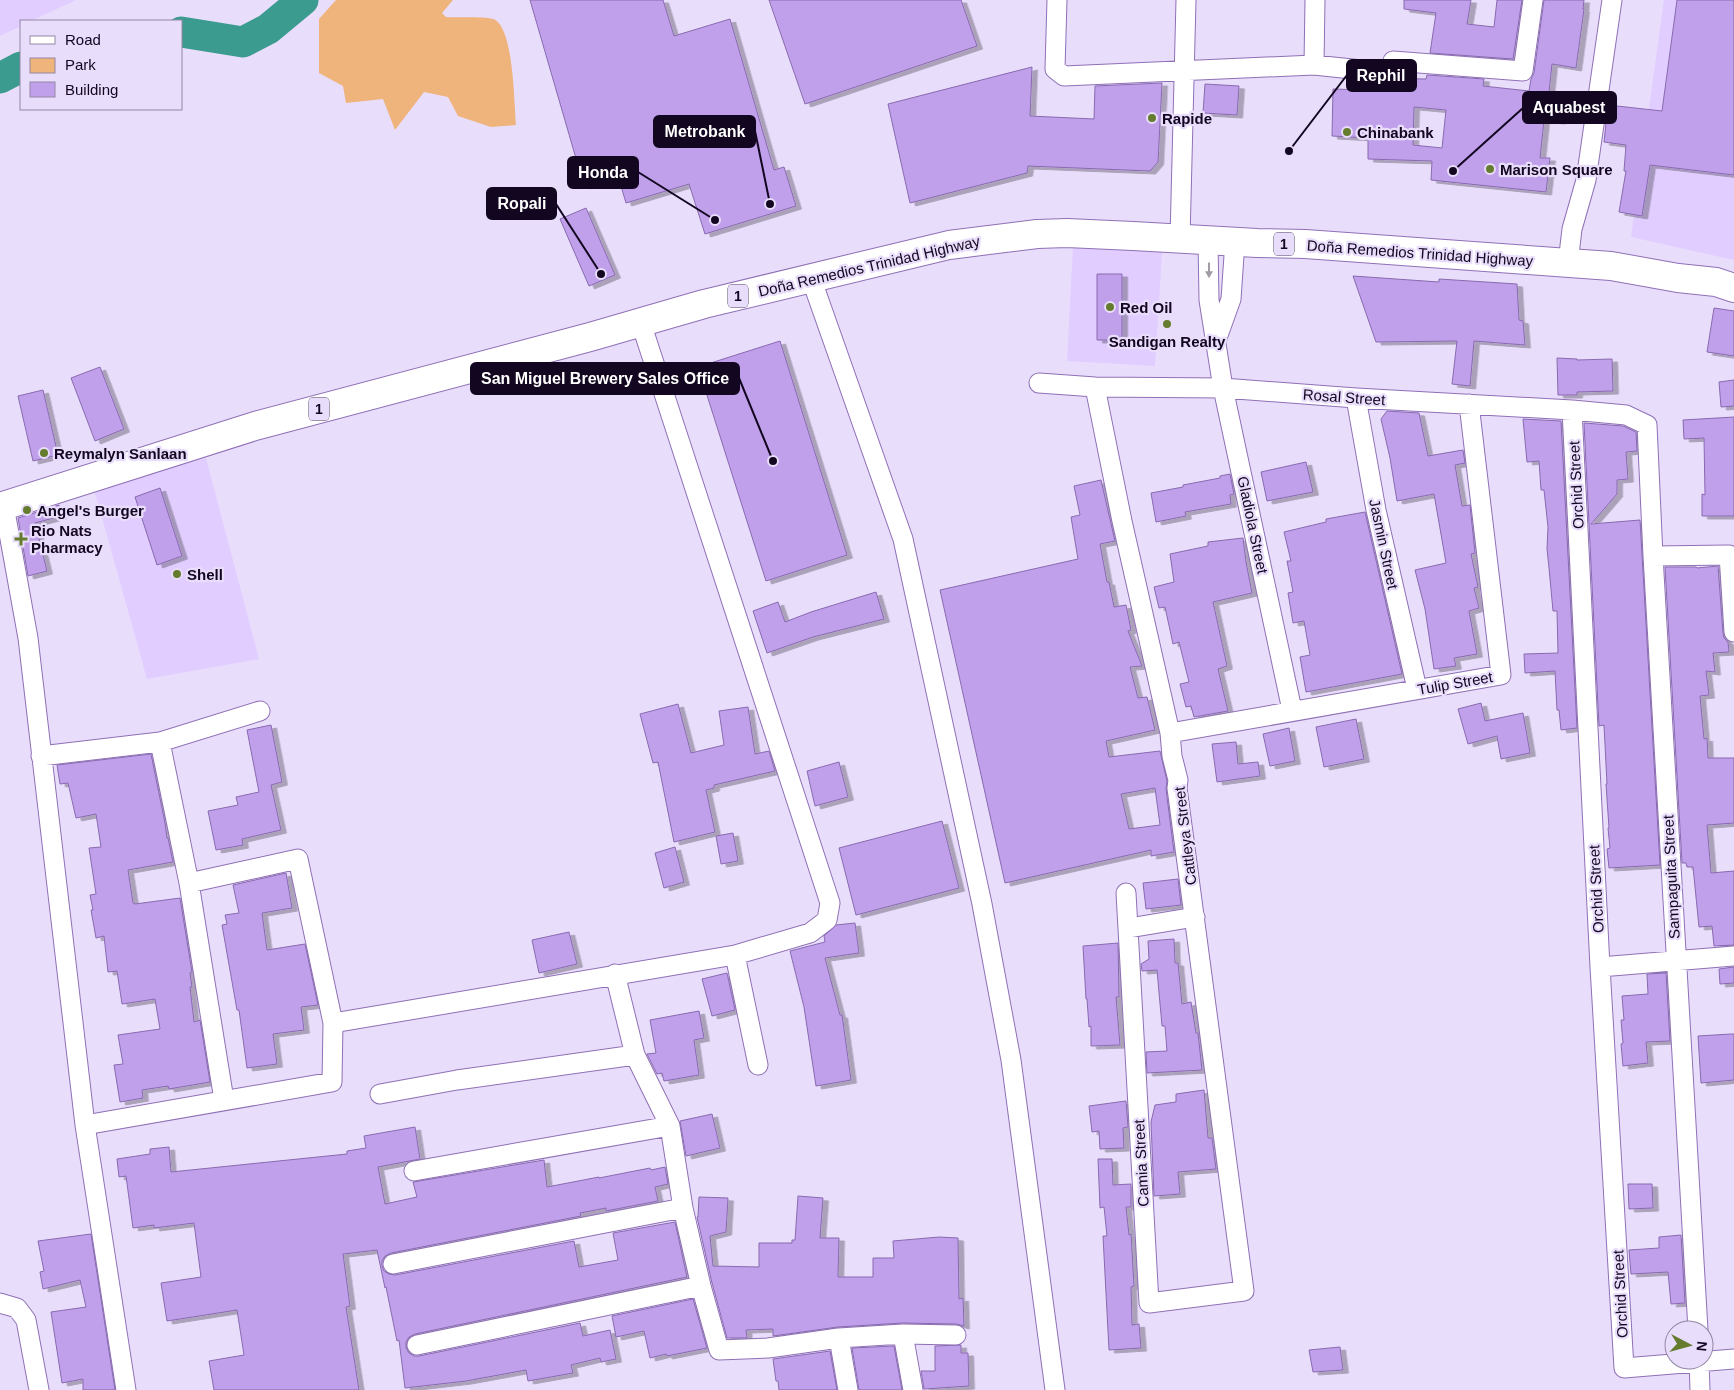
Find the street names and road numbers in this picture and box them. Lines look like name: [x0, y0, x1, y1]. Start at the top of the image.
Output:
street label: Doña Remedios Trinidad Highway: [757, 232, 982, 300]
road number: 1: [1274, 232, 1294, 255]
street label: Doña Remedios Trinidad Highway: [1306, 237, 1534, 269]
road number: 1: [728, 284, 748, 308]
street label: Rosal Street: [1302, 386, 1387, 408]
road number: 1: [309, 398, 329, 420]
street label: Orchid Street: [1565, 440, 1587, 530]
street label: Gladiola Street: [1234, 475, 1272, 576]
street label: Jasmin Street: [1366, 497, 1402, 591]
street label: Tulip Street: [1416, 668, 1495, 698]
street label: Cattleya Street: [1170, 785, 1199, 886]
street label: Sampaguita Street: [1659, 814, 1683, 939]
street label: Orchid Street: [1585, 844, 1607, 934]
street label: Camia Street: [1130, 1118, 1152, 1207]
street label: Orchid Street: [1609, 1249, 1631, 1339]

